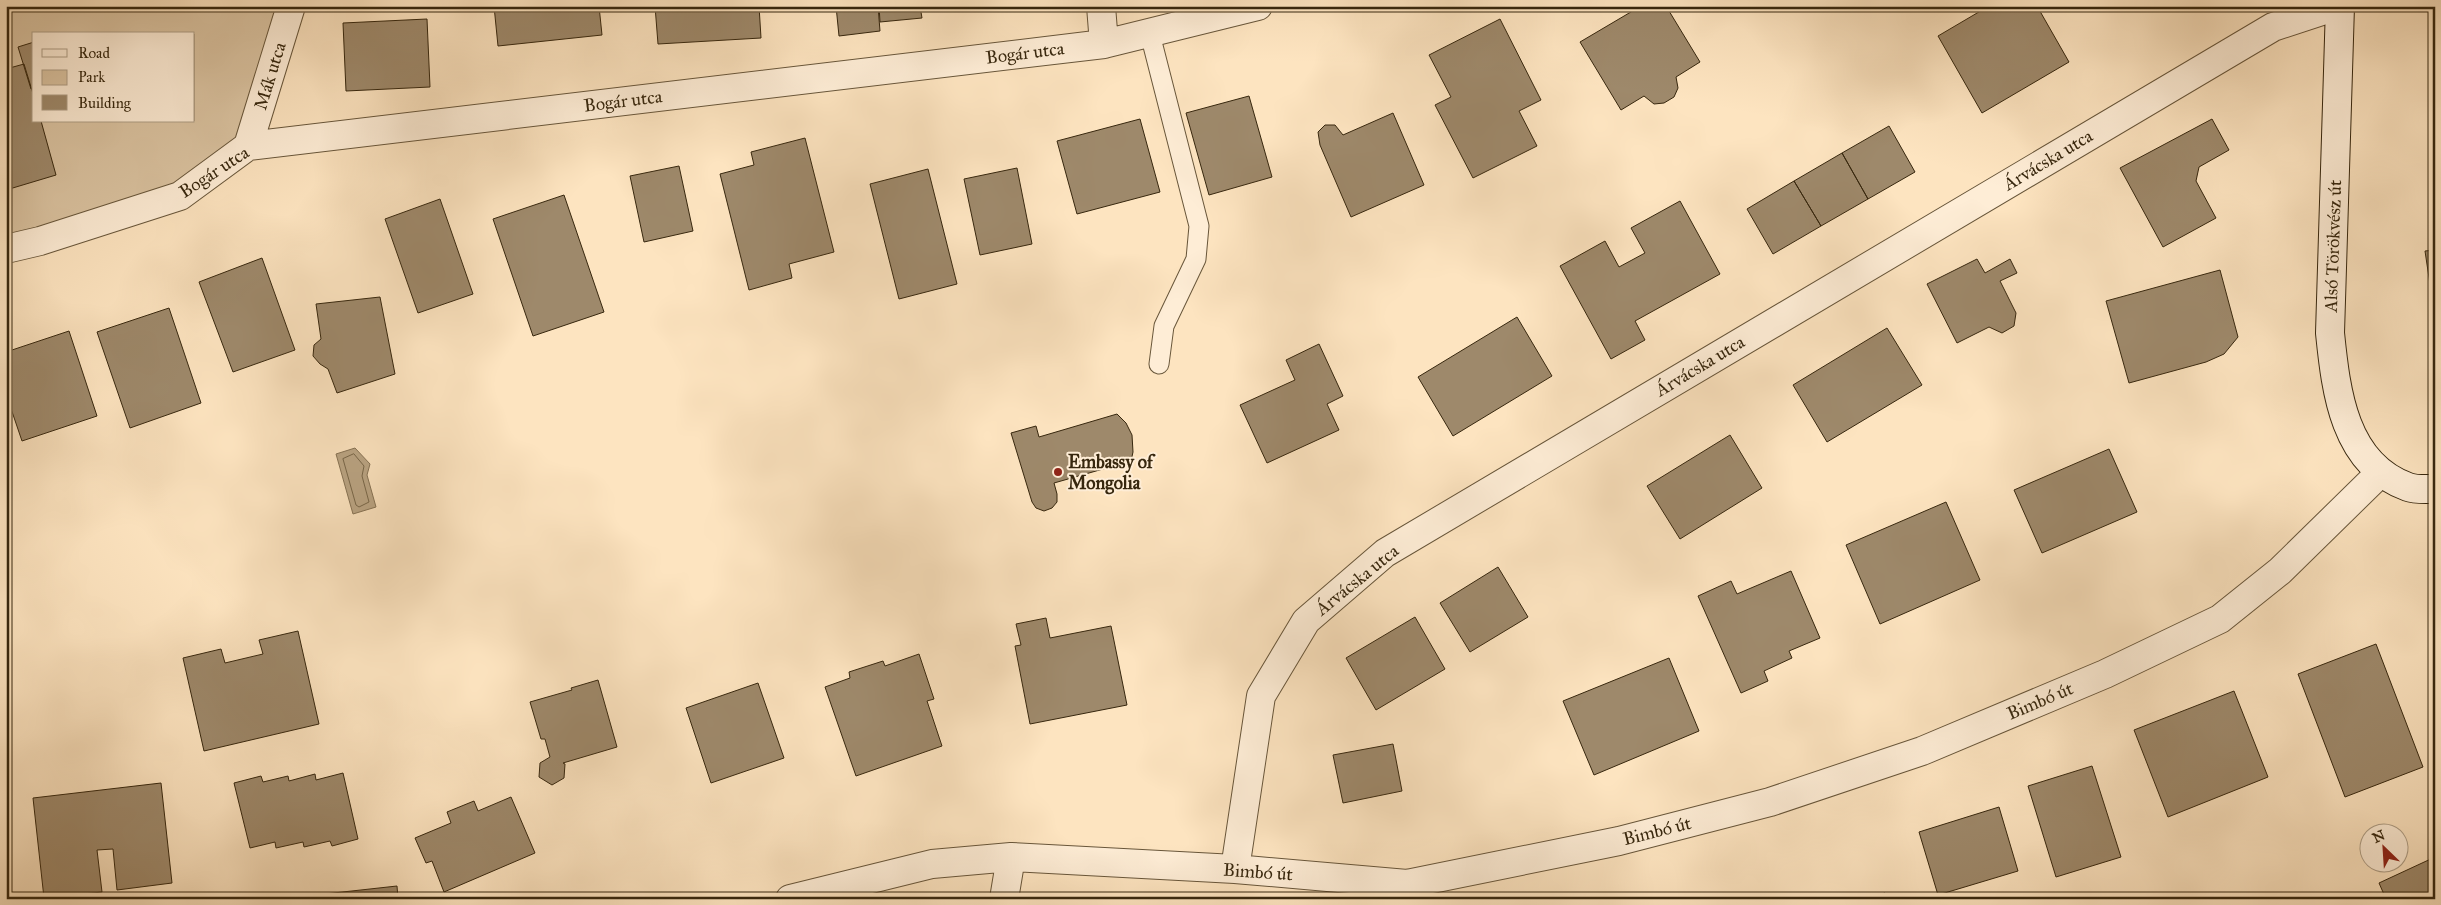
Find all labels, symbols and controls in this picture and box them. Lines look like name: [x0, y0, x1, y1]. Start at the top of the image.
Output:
legend: [32, 32, 195, 122]
street label: Bogár utca: [985, 37, 1066, 70]
street label: Mák utca: [249, 39, 291, 112]
text: Road: [78, 44, 110, 62]
text: Park: [78, 68, 105, 86]
street label: Bogár utca: [583, 85, 664, 118]
text: Building: [78, 94, 132, 112]
street label: Árvácska utca: [1997, 123, 2097, 196]
street label: Bogár utca: [175, 141, 254, 204]
street label: Alsó Törökvész út: [2320, 179, 2346, 314]
street label: Árvácska utca: [1649, 329, 1749, 402]
place label: Embassy of Mongolia: [1068, 451, 1156, 495]
marker: Embassy of Mongolia: [1052, 466, 1064, 478]
street label: Árvácska utca: [1309, 538, 1403, 621]
street label: Bimbó út: [2004, 677, 2077, 725]
street label: Bimbó út: [1621, 812, 1694, 850]
north arrow: [2358, 822, 2408, 872]
text: N: [2370, 826, 2388, 847]
street label: Bimbó út: [1223, 859, 1294, 885]

